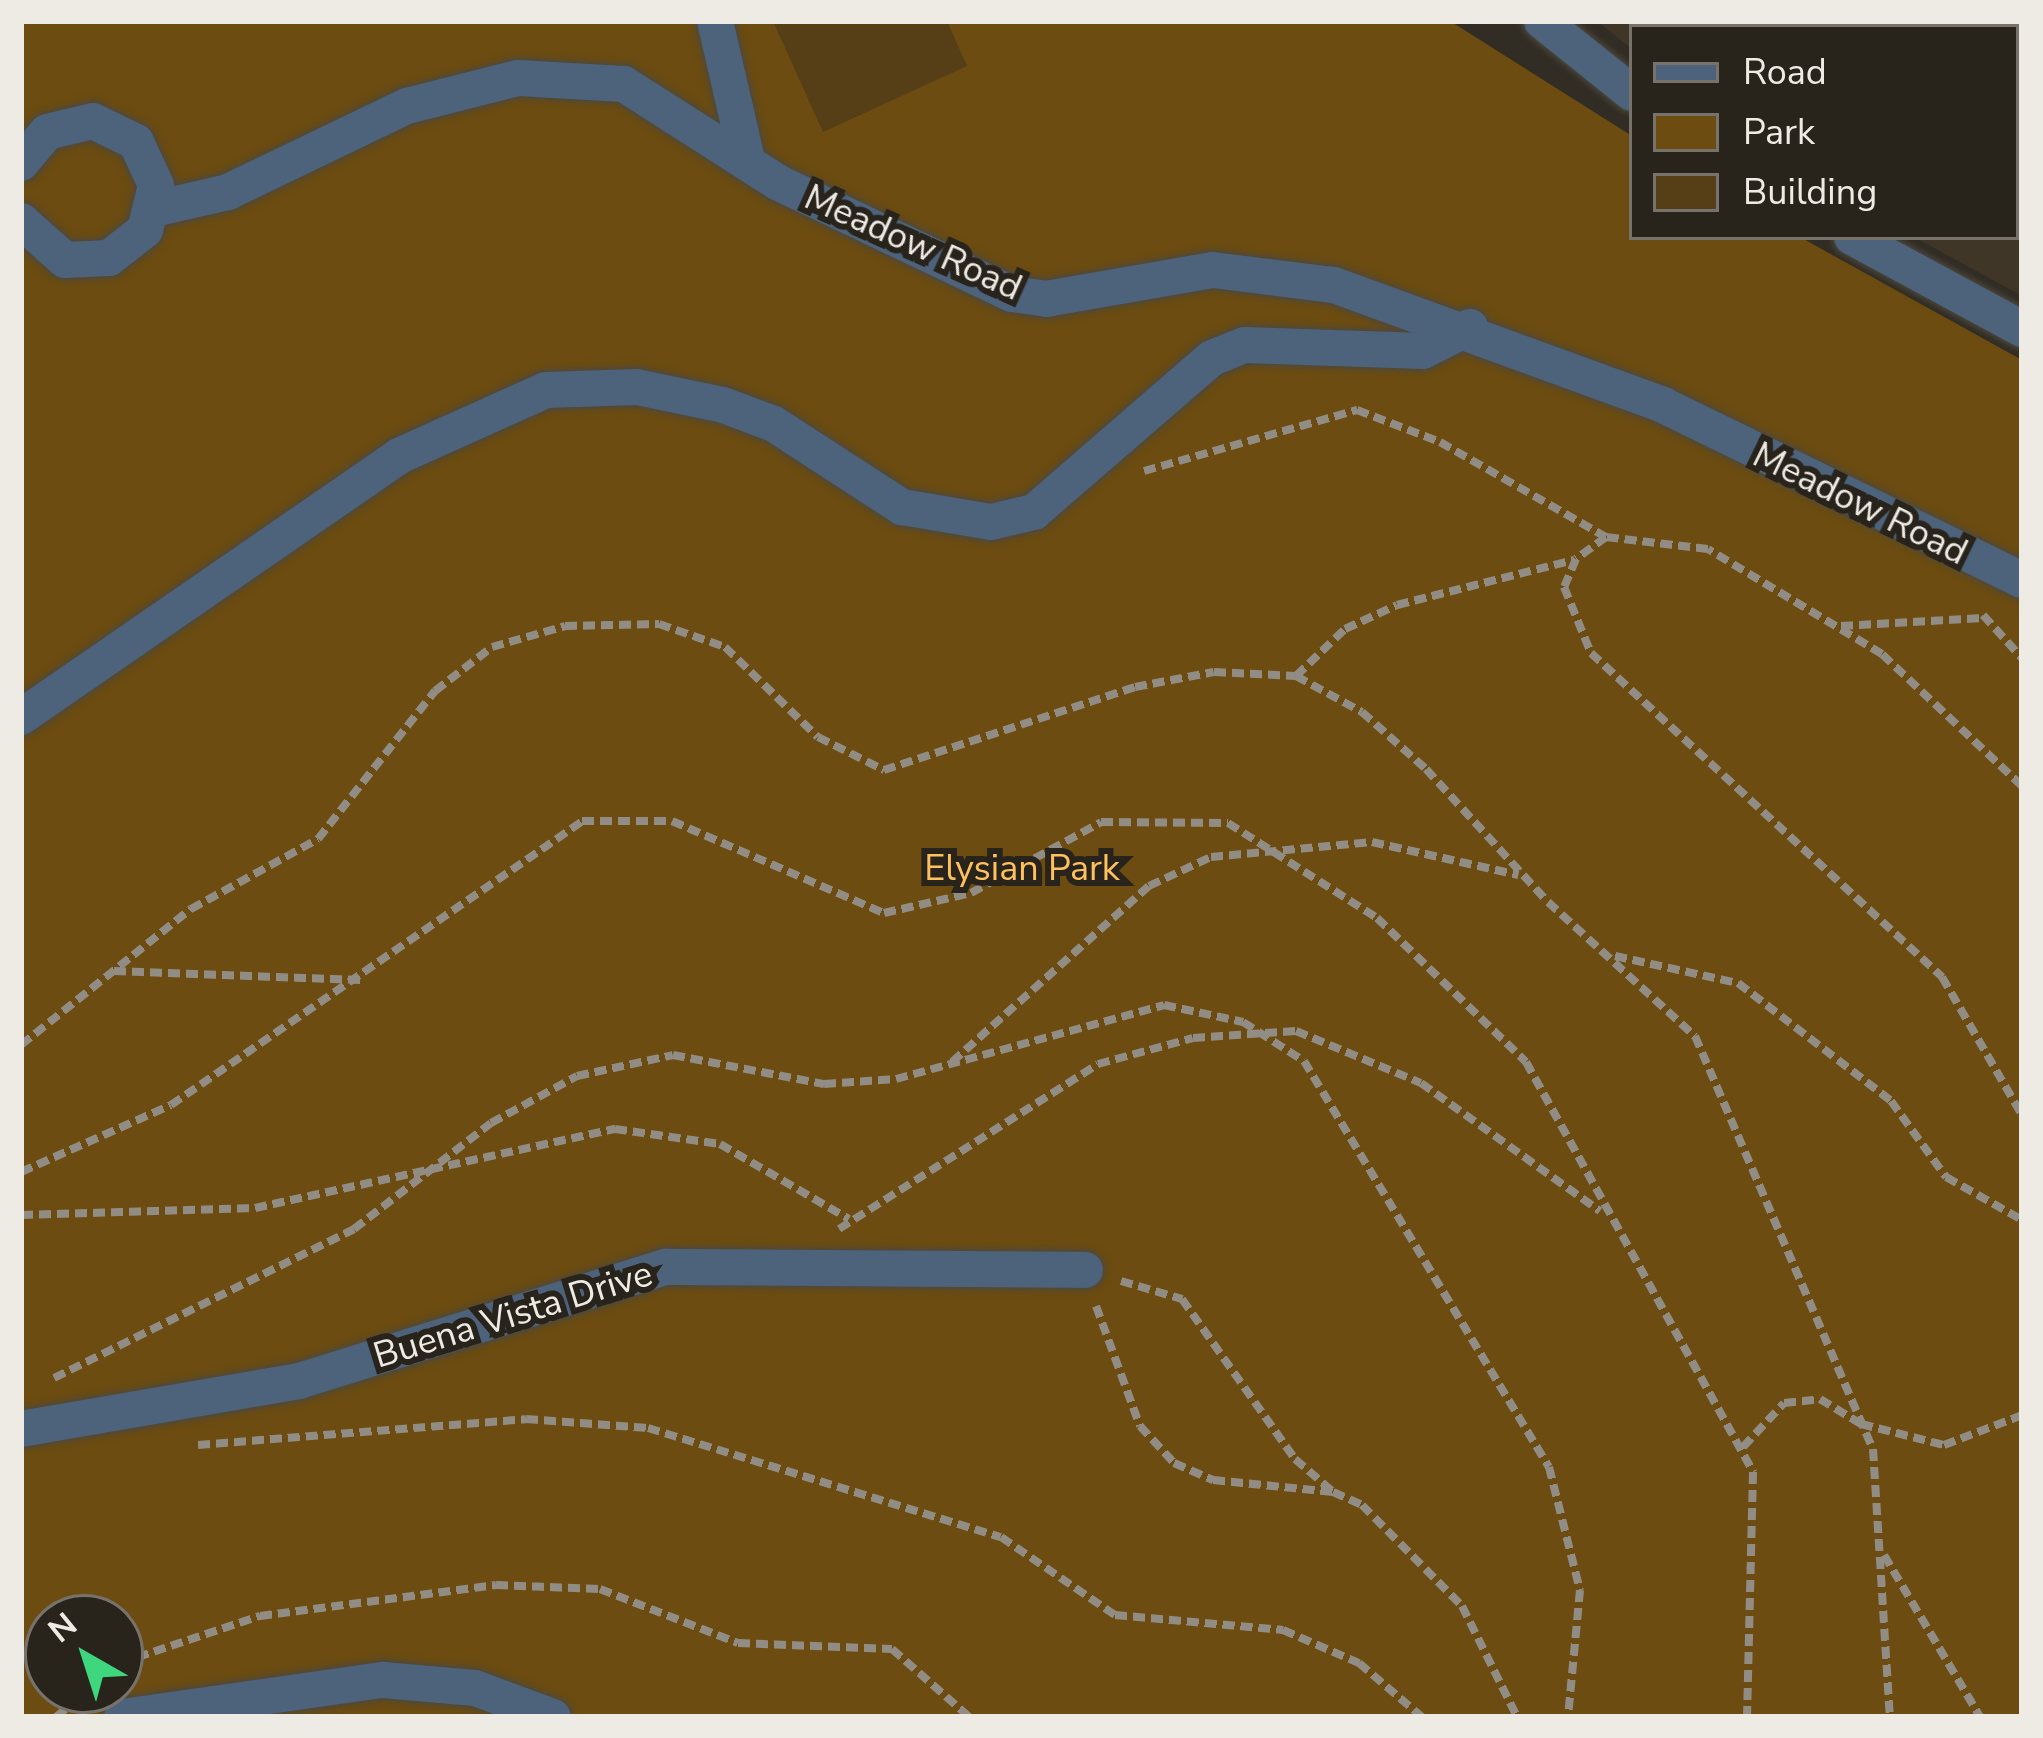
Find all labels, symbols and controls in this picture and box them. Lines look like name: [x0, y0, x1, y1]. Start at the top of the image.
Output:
legend: [1629, 24, 2019, 240]
text: Road: [1743, 48, 1827, 97]
text: Park: [1743, 108, 1815, 157]
text: Building: [1743, 168, 1877, 217]
street label: Meadow Road: [798, 176, 1028, 310]
street label: Meadow Road: [1746, 434, 1974, 574]
park label: Elysian Park: [924, 847, 1120, 891]
street label: Buena Vista Drive: [368, 1252, 658, 1378]
north arrow: [24, 1594, 144, 1714]
text: N: [39, 1603, 87, 1653]

